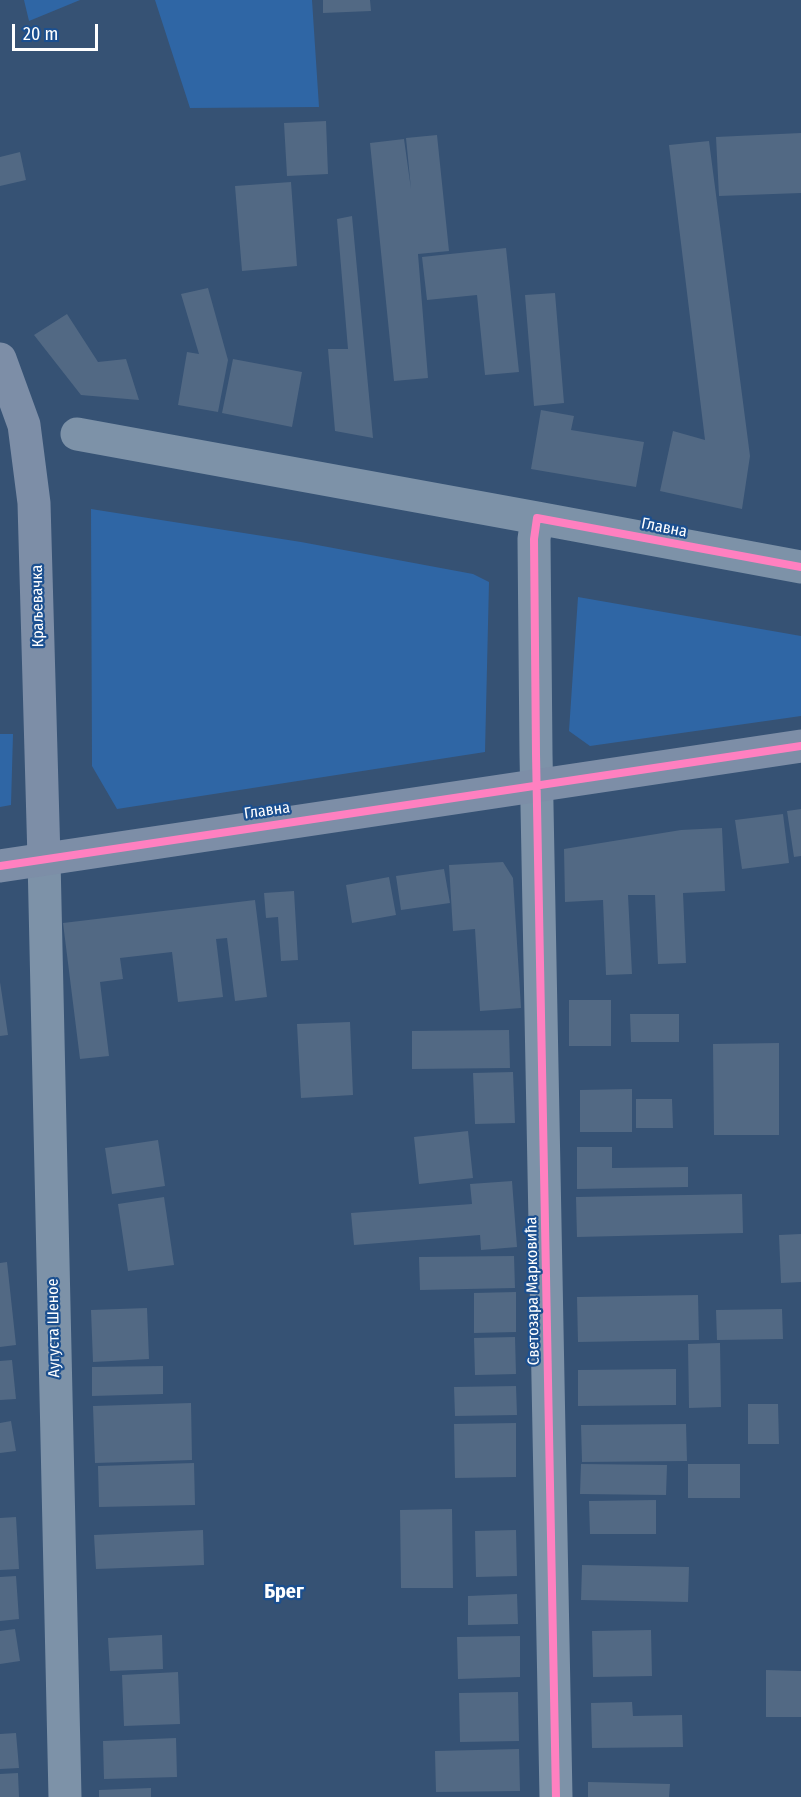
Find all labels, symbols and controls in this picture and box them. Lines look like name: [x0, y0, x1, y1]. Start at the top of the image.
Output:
scale bar: [15, 12, 100, 50]
text: 20 m: [23, 23, 58, 45]
street label: Главна: [639, 514, 689, 542]
street label: Краљевачка: [28, 564, 48, 648]
street label: Главна: [243, 798, 291, 824]
street label: Светозара Марковића: [522, 1216, 544, 1366]
street label: Аугуста Шеное: [44, 1278, 64, 1378]
district label: Брег: [264, 1580, 304, 1604]

